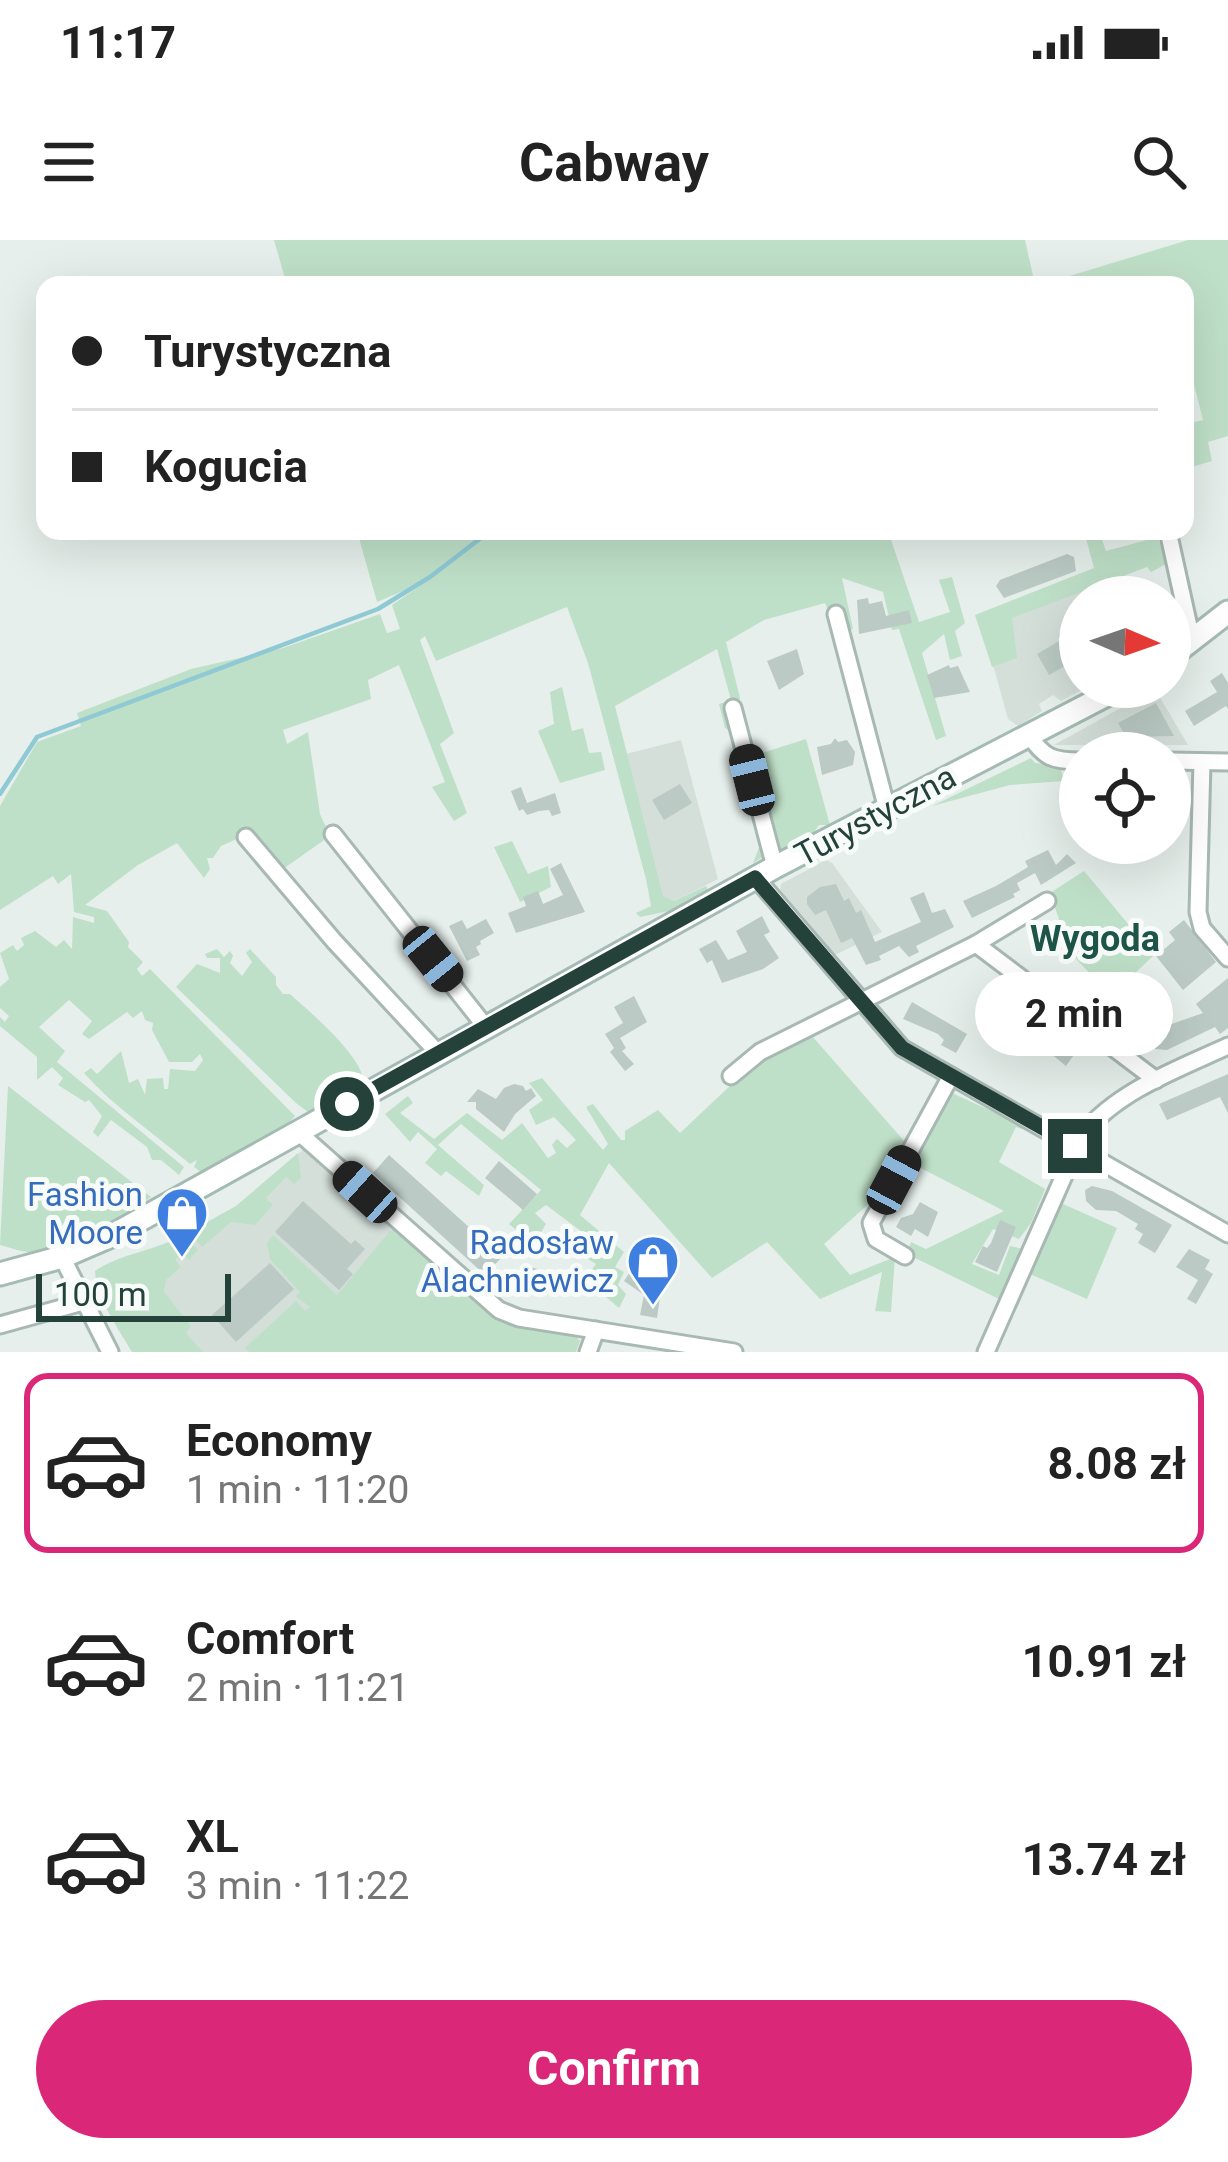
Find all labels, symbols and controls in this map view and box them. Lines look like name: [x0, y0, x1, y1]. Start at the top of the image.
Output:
text: 11:17: [60, 16, 176, 69]
icon: menu: [36, 129, 102, 195]
icon: search: [1126, 129, 1192, 195]
text: Cabway: [519, 131, 709, 194]
text: Turystyczna: [144, 325, 391, 378]
text: Kogucia: [144, 440, 308, 493]
north arrow: [1059, 576, 1191, 708]
map controls: [1059, 576, 1191, 864]
button: locate: [1059, 732, 1191, 864]
car: [726, 741, 778, 819]
street label: Turystyczna: [788, 757, 962, 874]
district label: Wygoda: [1030, 918, 1160, 960]
car: [396, 920, 470, 998]
callout: 2 min: [976, 972, 1174, 1056]
text: 2 min: [1025, 991, 1123, 1037]
route start: [320, 1077, 374, 1131]
route end: [1048, 1119, 1102, 1173]
car: [861, 1140, 927, 1220]
car: [326, 1155, 404, 1229]
place label: Fashion Moore: [27, 1175, 143, 1252]
shop icon: Fashion Moore: [154, 1185, 210, 1259]
place label: Radosław Alachniewicz: [421, 1223, 614, 1300]
shop icon: Radosław Alachniewicz: [625, 1233, 681, 1307]
scale bar: [36, 1268, 231, 1321]
text: 100 m: [54, 1275, 147, 1314]
icon: car: [42, 1409, 150, 1517]
text: Economy: [186, 1414, 372, 1467]
text: 8.08 zł: [1048, 1437, 1186, 1490]
text: 1 min · 11:20: [186, 1467, 409, 1513]
icon: car: [42, 1607, 150, 1715]
text: Comfort: [186, 1612, 354, 1665]
text: 10.91 zł: [1022, 1635, 1186, 1688]
text: 2 min · 11:21: [186, 1665, 409, 1711]
icon: car: [42, 1805, 150, 1913]
text: XL: [186, 1810, 239, 1863]
text: 13.74 zł: [1022, 1833, 1186, 1886]
text: 3 min · 11:22: [186, 1863, 409, 1909]
button: Confirm: [36, 2000, 1192, 2138]

